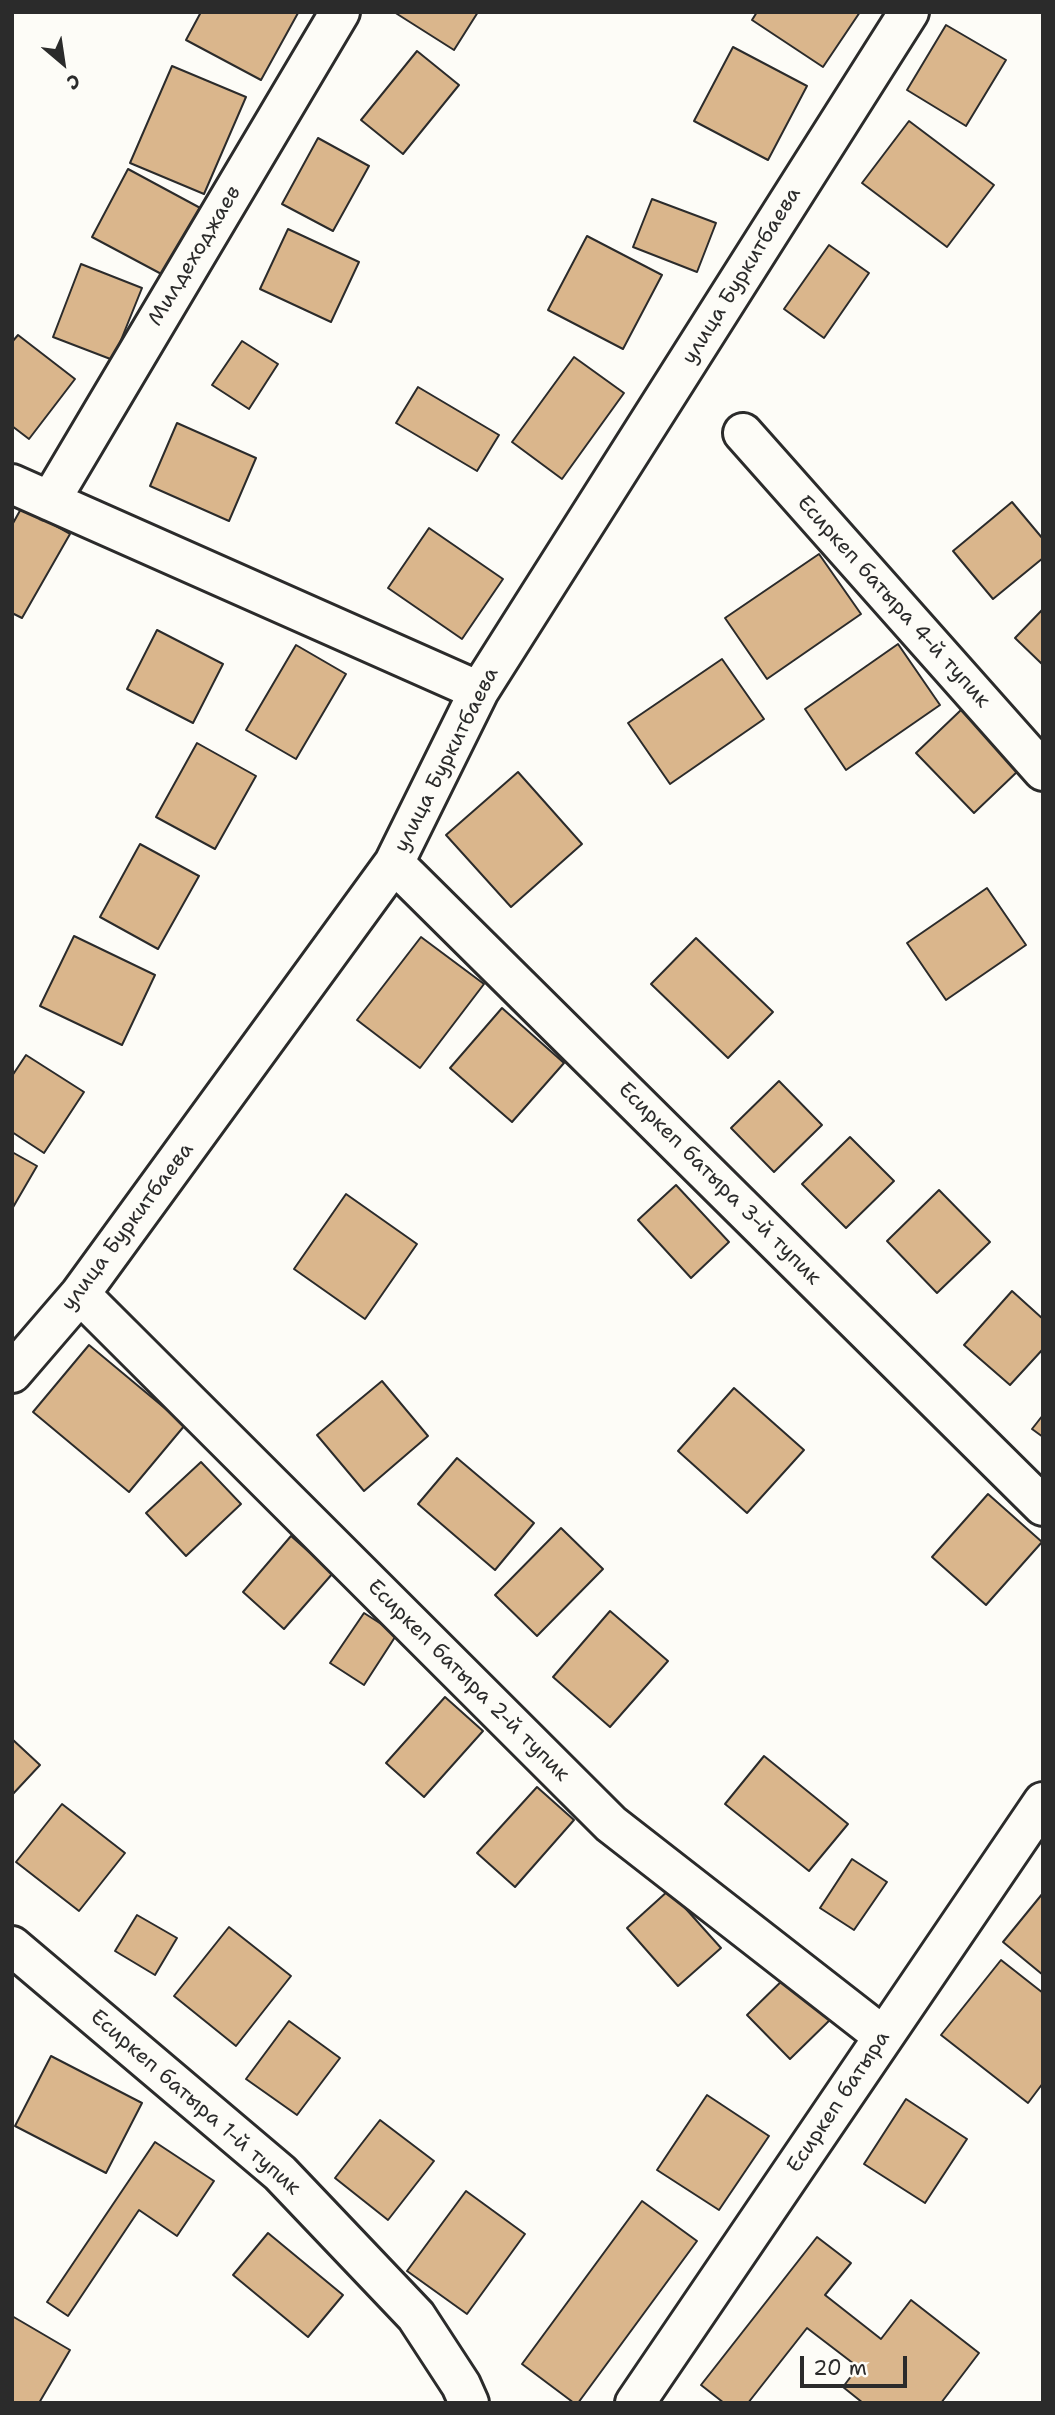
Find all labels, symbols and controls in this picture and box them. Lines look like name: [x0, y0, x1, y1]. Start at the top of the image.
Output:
north arrow: [28, 28, 98, 98]
text: С: [62, 68, 85, 96]
street label: Милдеходжаев: [143, 181, 247, 331]
street label: улица Буркитбаева: [677, 183, 807, 369]
street label: Есиркеп батыра 4-й тупик: [791, 491, 995, 713]
street label: улица Буркитбаева: [389, 663, 505, 857]
street label: Есиркеп батыра 3-й тупик: [612, 1077, 826, 1291]
street label: улица Буркитбаева: [57, 1138, 199, 1316]
street label: Есиркеп батыра 2-й тупик: [362, 1575, 574, 1787]
street label: Есиркеп батыра 1-й тупик: [85, 2005, 305, 2201]
street label: Есиркеп батыра: [782, 2026, 896, 2178]
scale bar: [803, 2342, 910, 2386]
text: 20 m: [813, 2354, 867, 2382]

